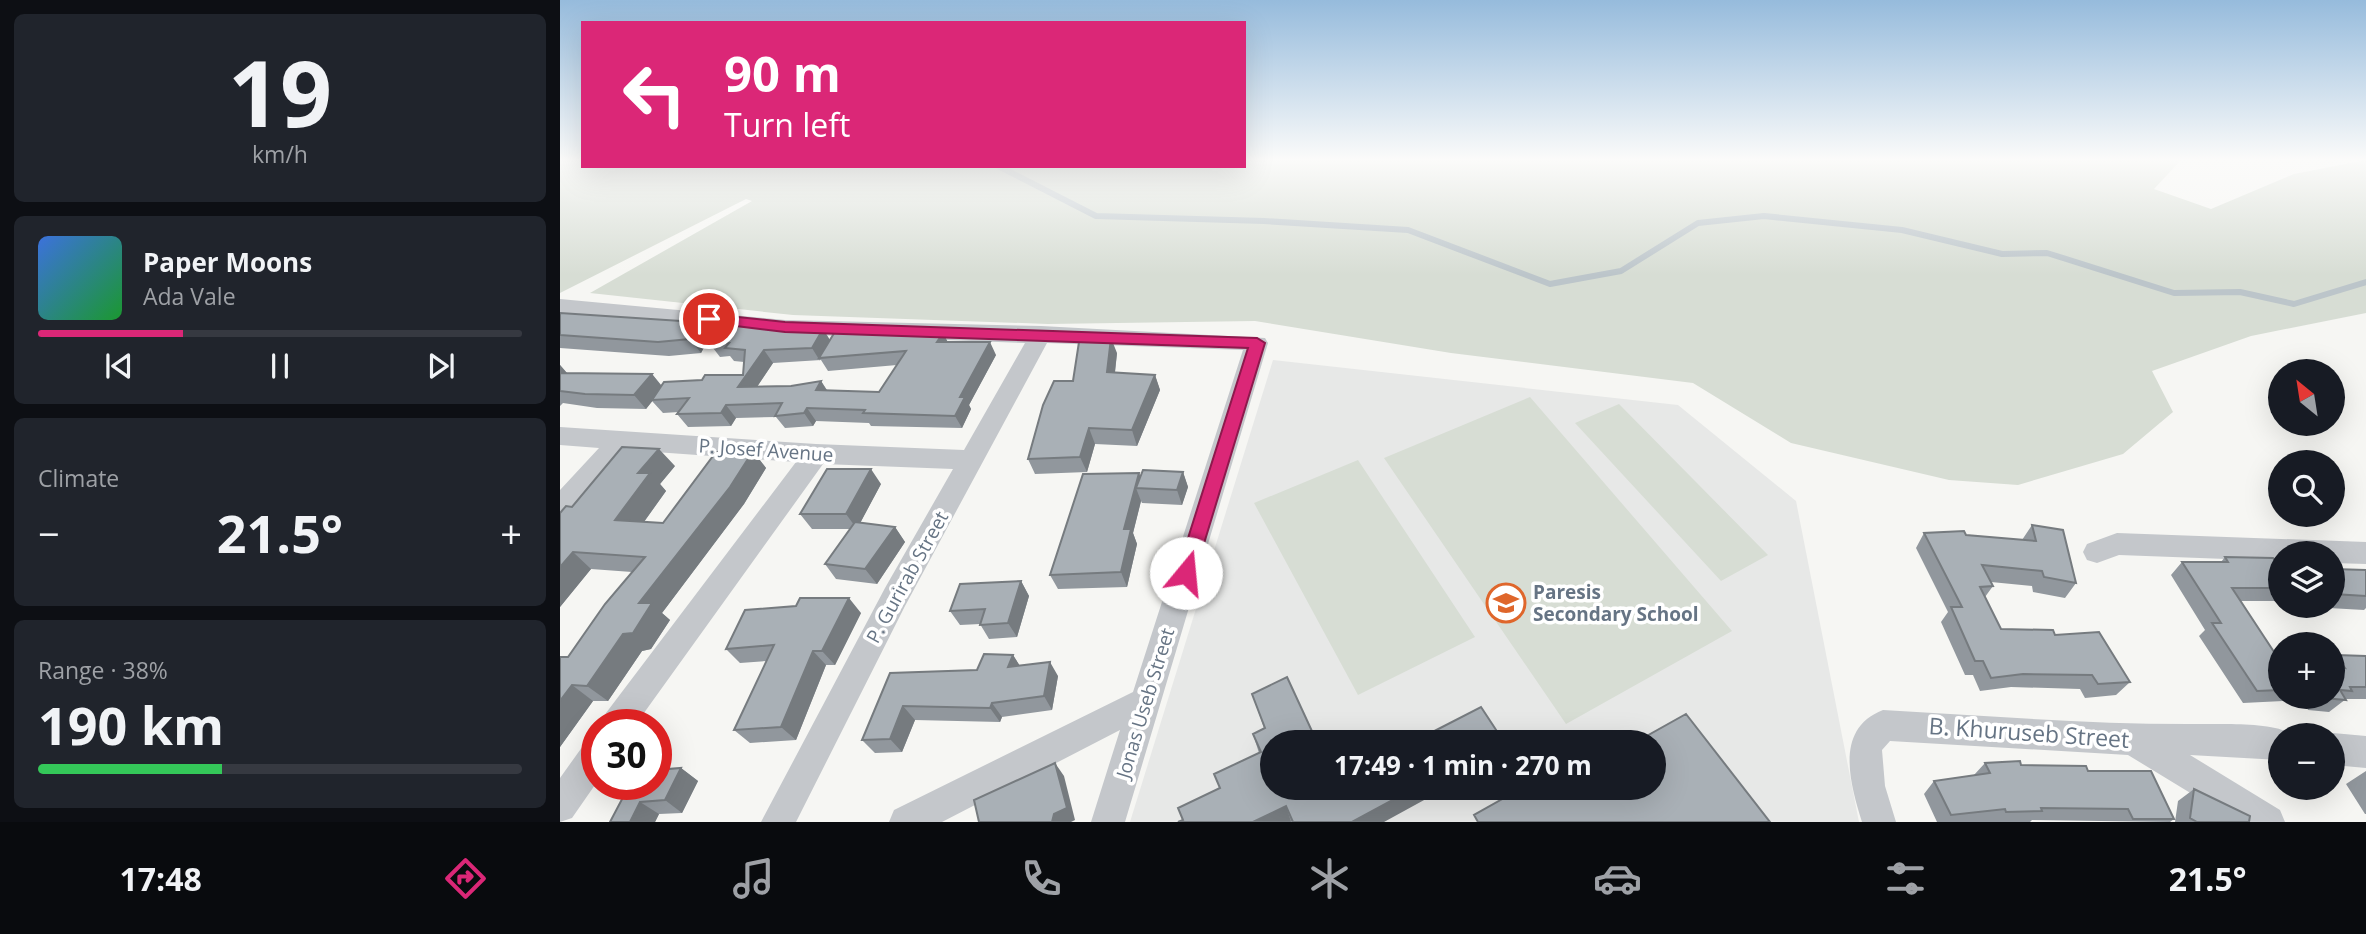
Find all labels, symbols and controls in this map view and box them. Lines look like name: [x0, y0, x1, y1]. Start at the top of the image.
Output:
text: 19: [228, 30, 332, 154]
text: 90 m: [724, 40, 841, 106]
icon: left: [609, 49, 700, 140]
text: Turn left: [724, 103, 850, 146]
text: km/h: [252, 138, 308, 170]
text: Paper Moons: [143, 244, 312, 280]
text: Ada Vale: [143, 280, 236, 312]
pin: [679, 289, 739, 349]
icon: arrive: [690, 300, 728, 338]
icon: previous: [100, 347, 138, 385]
icon: pause: [261, 347, 299, 385]
icon: next: [422, 347, 460, 385]
north arrow: [2268, 359, 2345, 436]
map controls: [2268, 359, 2345, 800]
street label: P. Josef Avenue: [698, 432, 834, 468]
button: search: [2268, 450, 2345, 527]
text: Climate: [38, 462, 119, 494]
text: 21.5°: [217, 497, 343, 568]
street label: P. Gurirab Street: [860, 506, 954, 648]
text: −: [38, 507, 60, 559]
text: +: [500, 507, 522, 559]
position arrow: [1149, 536, 1223, 610]
button: layers: [2268, 541, 2345, 618]
place label: Paresis Secondary School: [1533, 579, 1699, 627]
school or university icon: Paresis Secondary School: [1485, 582, 1527, 624]
street label: Jonas Useb Street: [1109, 624, 1180, 783]
button: +: [2268, 632, 2345, 709]
text: Range · 38%: [38, 654, 168, 686]
text: 190 km: [38, 689, 224, 760]
speed limit sign: 30: [581, 709, 672, 800]
street label: B. Khuruseb Street: [1928, 709, 2130, 755]
button: −: [2268, 723, 2345, 800]
text: 17:49 · 1 min · 270 m: [1334, 747, 1592, 783]
icon: directions: [441, 854, 490, 903]
icon: music: [729, 854, 778, 903]
icon: phone: [1017, 854, 1066, 903]
icon: climate: [1305, 854, 1354, 903]
icon: car: [1593, 854, 1642, 903]
icon: filters: [1881, 854, 1930, 903]
text: 17:48: [119, 857, 202, 900]
text: 21.5°: [2169, 857, 2246, 900]

